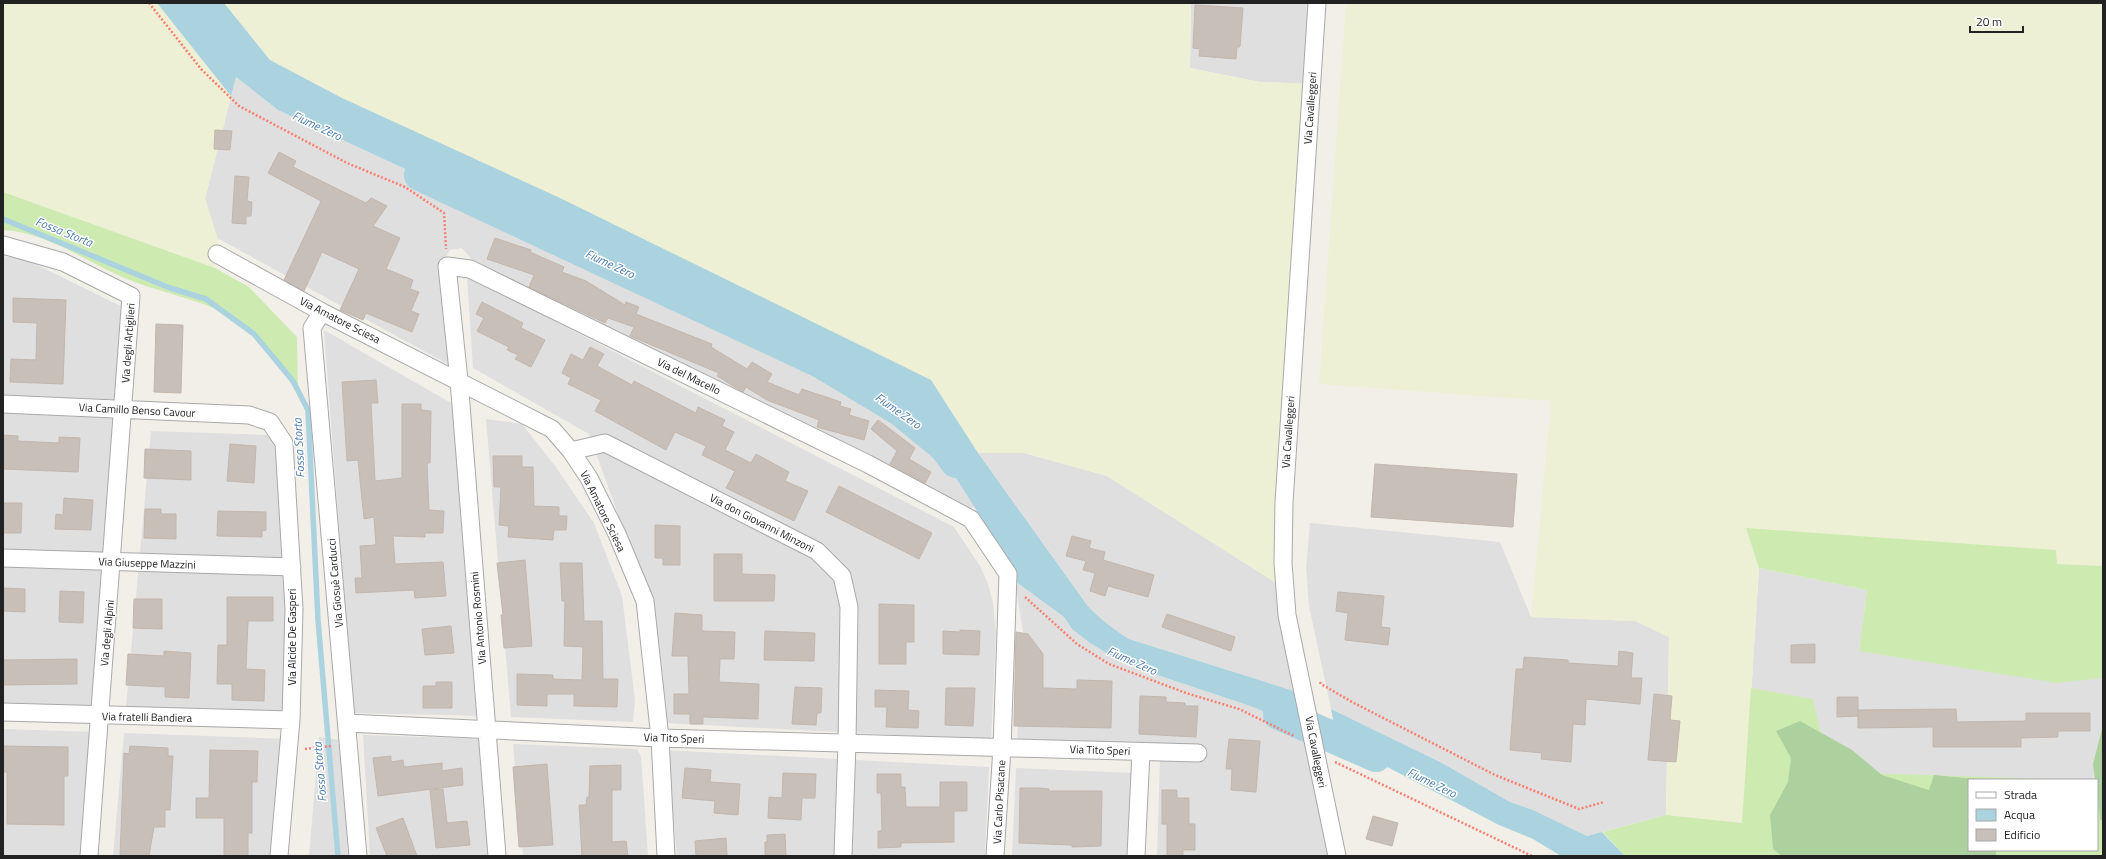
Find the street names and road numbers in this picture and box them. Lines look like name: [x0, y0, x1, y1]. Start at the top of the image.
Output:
street label: Via Cavalleggeri: [1299, 71, 1321, 145]
street label: Via Amatore Sciesa: [297, 293, 384, 347]
street label: Via degli Artiglieri: [117, 302, 139, 384]
street label: Via del Macello: [654, 354, 724, 398]
street label: Via Cavalleggeri: [1277, 395, 1299, 469]
street label: Via Camillo Benso Cavour: [78, 399, 196, 421]
street label: Via Amatore Sciesa: [576, 468, 630, 555]
street label: Via don Giovanni Minzoni: [707, 490, 817, 556]
street label: Via Giosuè Carducci: [323, 538, 347, 628]
street label: Via Giuseppe Mazzini: [98, 553, 196, 573]
street label: Via Antonio Rosmini: [466, 571, 490, 665]
street label: Via Alcide De Gasperi: [284, 589, 300, 685]
street label: Via degli Alpini: [96, 599, 118, 667]
street label: Via fratelli Bandiera: [102, 708, 193, 726]
street label: Via Cavalleggeri: [1301, 715, 1331, 789]
street label: Via Tito Speri: [643, 729, 705, 747]
street label: Via Tito Speri: [1069, 741, 1131, 759]
street label: Via Carlo Pisacane: [989, 759, 1009, 844]

